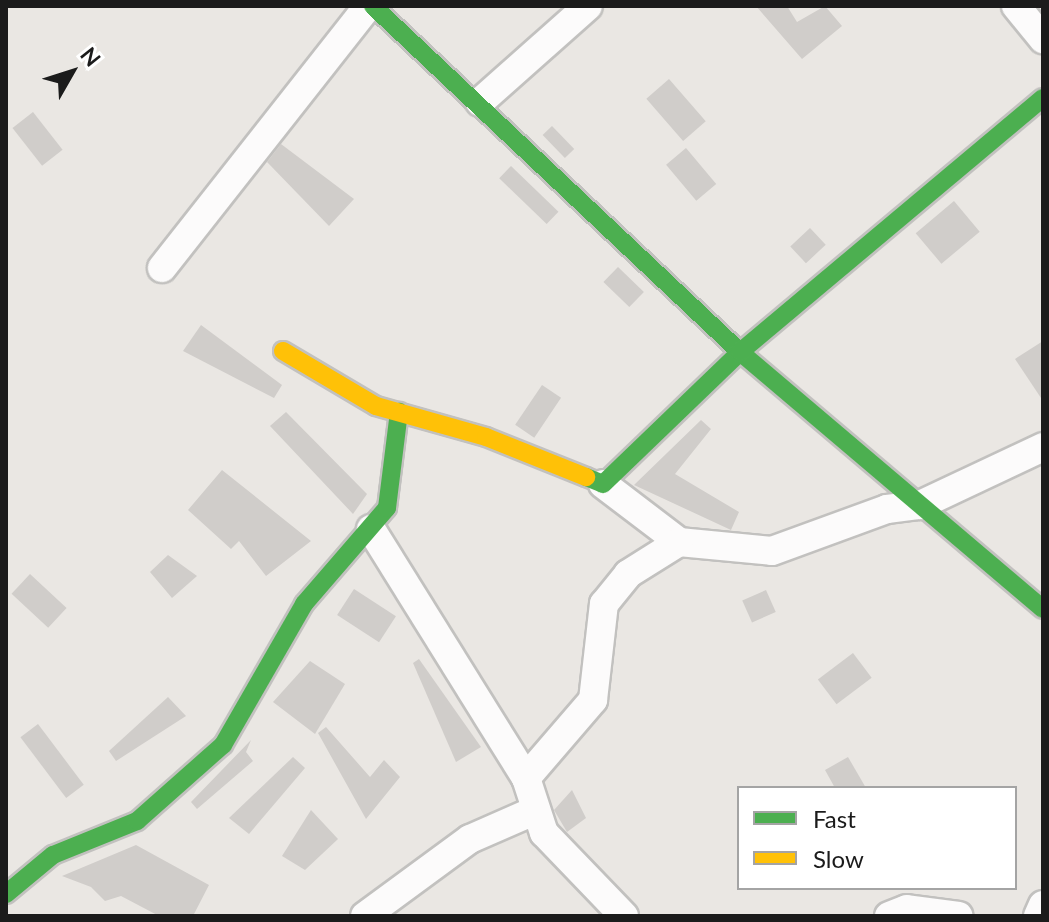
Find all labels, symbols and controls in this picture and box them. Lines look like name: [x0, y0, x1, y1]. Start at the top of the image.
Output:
north arrow: [32, 32, 112, 112]
text: N: [75, 41, 107, 72]
legend: [737, 786, 1017, 890]
text: Fast: [813, 804, 856, 833]
text: Slow: [813, 844, 864, 873]

